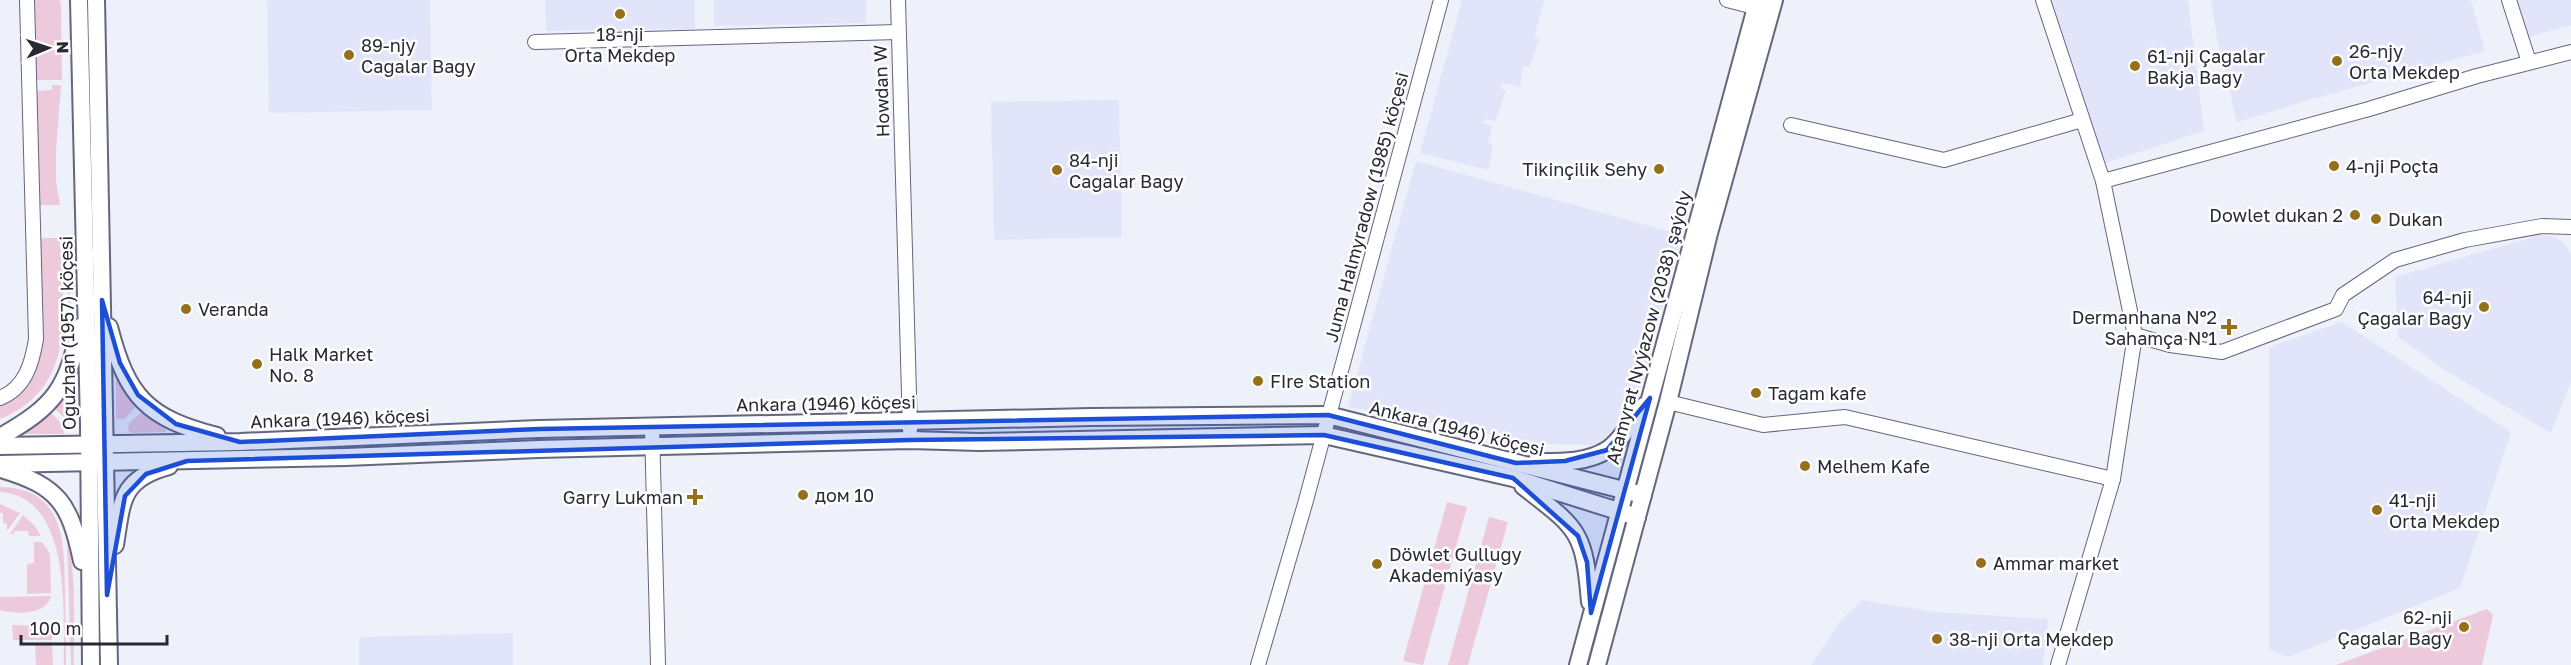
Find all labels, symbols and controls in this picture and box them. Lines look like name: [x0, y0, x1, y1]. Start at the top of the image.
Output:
marker: 18-nji Orta Mekdep: [613, 7, 627, 21]
north arrow: [18, 18, 78, 78]
place label: 18-nji Orta Mekdep: [565, 23, 675, 66]
place label: 89-njy Cagalar Bagy: [361, 34, 475, 77]
place label: 26-njy Orta Mekdep: [2349, 40, 2460, 83]
text: N: [53, 41, 73, 54]
street label: Howdan W: [868, 44, 894, 138]
place label: 61-nji Çagalar Bakja Bagy: [2147, 45, 2265, 88]
marker: 89-njy Cagalar Bagy: [342, 48, 356, 62]
marker: 26-njy Orta Mekdep: [2330, 54, 2344, 68]
marker: 61-nji Çagalar Bakja Bagy: [2128, 59, 2142, 73]
street label: Juma Halmyradow (1985) köçesi: [1319, 69, 1413, 345]
place label: 84-nji Cagalar Bagy: [1069, 149, 1183, 192]
place label: 4-nji Poçta: [2346, 155, 2439, 177]
place label: Tikinçilik Sehy: [1522, 158, 1647, 180]
marker: 4-nji Poçta: [2327, 159, 2341, 173]
marker: Tikinçilik Sehy: [1652, 162, 1666, 176]
marker: 84-nji Cagalar Bagy: [1050, 163, 1064, 177]
street label: Atamyrat Nyýazow (2038) şaýoly: [1601, 188, 1695, 466]
place label: Dowlet dukan 2: [2209, 204, 2343, 226]
marker: Dowlet dukan 2: [2348, 208, 2362, 222]
place label: Dukan: [2388, 208, 2443, 230]
marker: Dukan: [2369, 212, 2383, 226]
street label: Oguzhan (1957) köçesi: [54, 236, 80, 430]
place label: 64-nji Çagalar Bagy: [2358, 286, 2472, 329]
place label: Veranda: [198, 298, 269, 320]
marker: 64-nji Çagalar Bagy: [2477, 300, 2491, 314]
marker: Veranda: [179, 302, 193, 316]
place label: Dermanhana Nº2 Sahamça Nº1: [2072, 306, 2217, 349]
marker: Dermanhana Nº2 Sahamça Nº1: [2222, 320, 2236, 334]
place label: Halk Market No. 8: [269, 343, 373, 386]
marker: Halk Market No. 8: [250, 357, 264, 371]
place label: FIre Station: [1270, 370, 1370, 392]
marker: FIre Station: [1251, 374, 1265, 388]
place label: Tagam kafe: [1768, 382, 1866, 404]
marker: Tagam kafe: [1749, 386, 1763, 400]
street label: Ankara (1946) köçesi: [736, 390, 916, 416]
street label: Ankara (1946) köçesi: [1367, 396, 1547, 460]
street label: Ankara (1946) köçesi: [250, 404, 430, 432]
place label: Melhem Kafe: [1817, 455, 1930, 477]
marker: Melhem Kafe: [1798, 459, 1812, 473]
place label: дом 10: [815, 484, 874, 506]
place label: Garry Lukman: [563, 486, 683, 508]
marker: дом 10: [796, 488, 810, 502]
place label: 41-nji Orta Mekdep: [2389, 489, 2500, 532]
marker: Garry Lukman: [688, 490, 702, 504]
marker: 41-nji Orta Mekdep: [2370, 503, 2384, 517]
place label: Döwlet Gullugy Akademiýasy: [1389, 543, 1522, 586]
place label: Ammar market: [1993, 552, 2119, 574]
marker: Ammar market: [1974, 556, 1988, 570]
marker: Döwlet Gullugy Akademiýasy: [1370, 557, 1384, 571]
place label: 62-nji Çagalar Bagy: [2338, 606, 2452, 649]
scale bar: [21, 608, 166, 646]
text: 100 m: [30, 617, 81, 639]
marker: 62-nji Çagalar Bagy: [2457, 620, 2471, 634]
place label: 38-nji Orta Mekdep: [1949, 628, 2113, 650]
marker: 38-nji Orta Mekdep: [1930, 632, 1944, 646]

